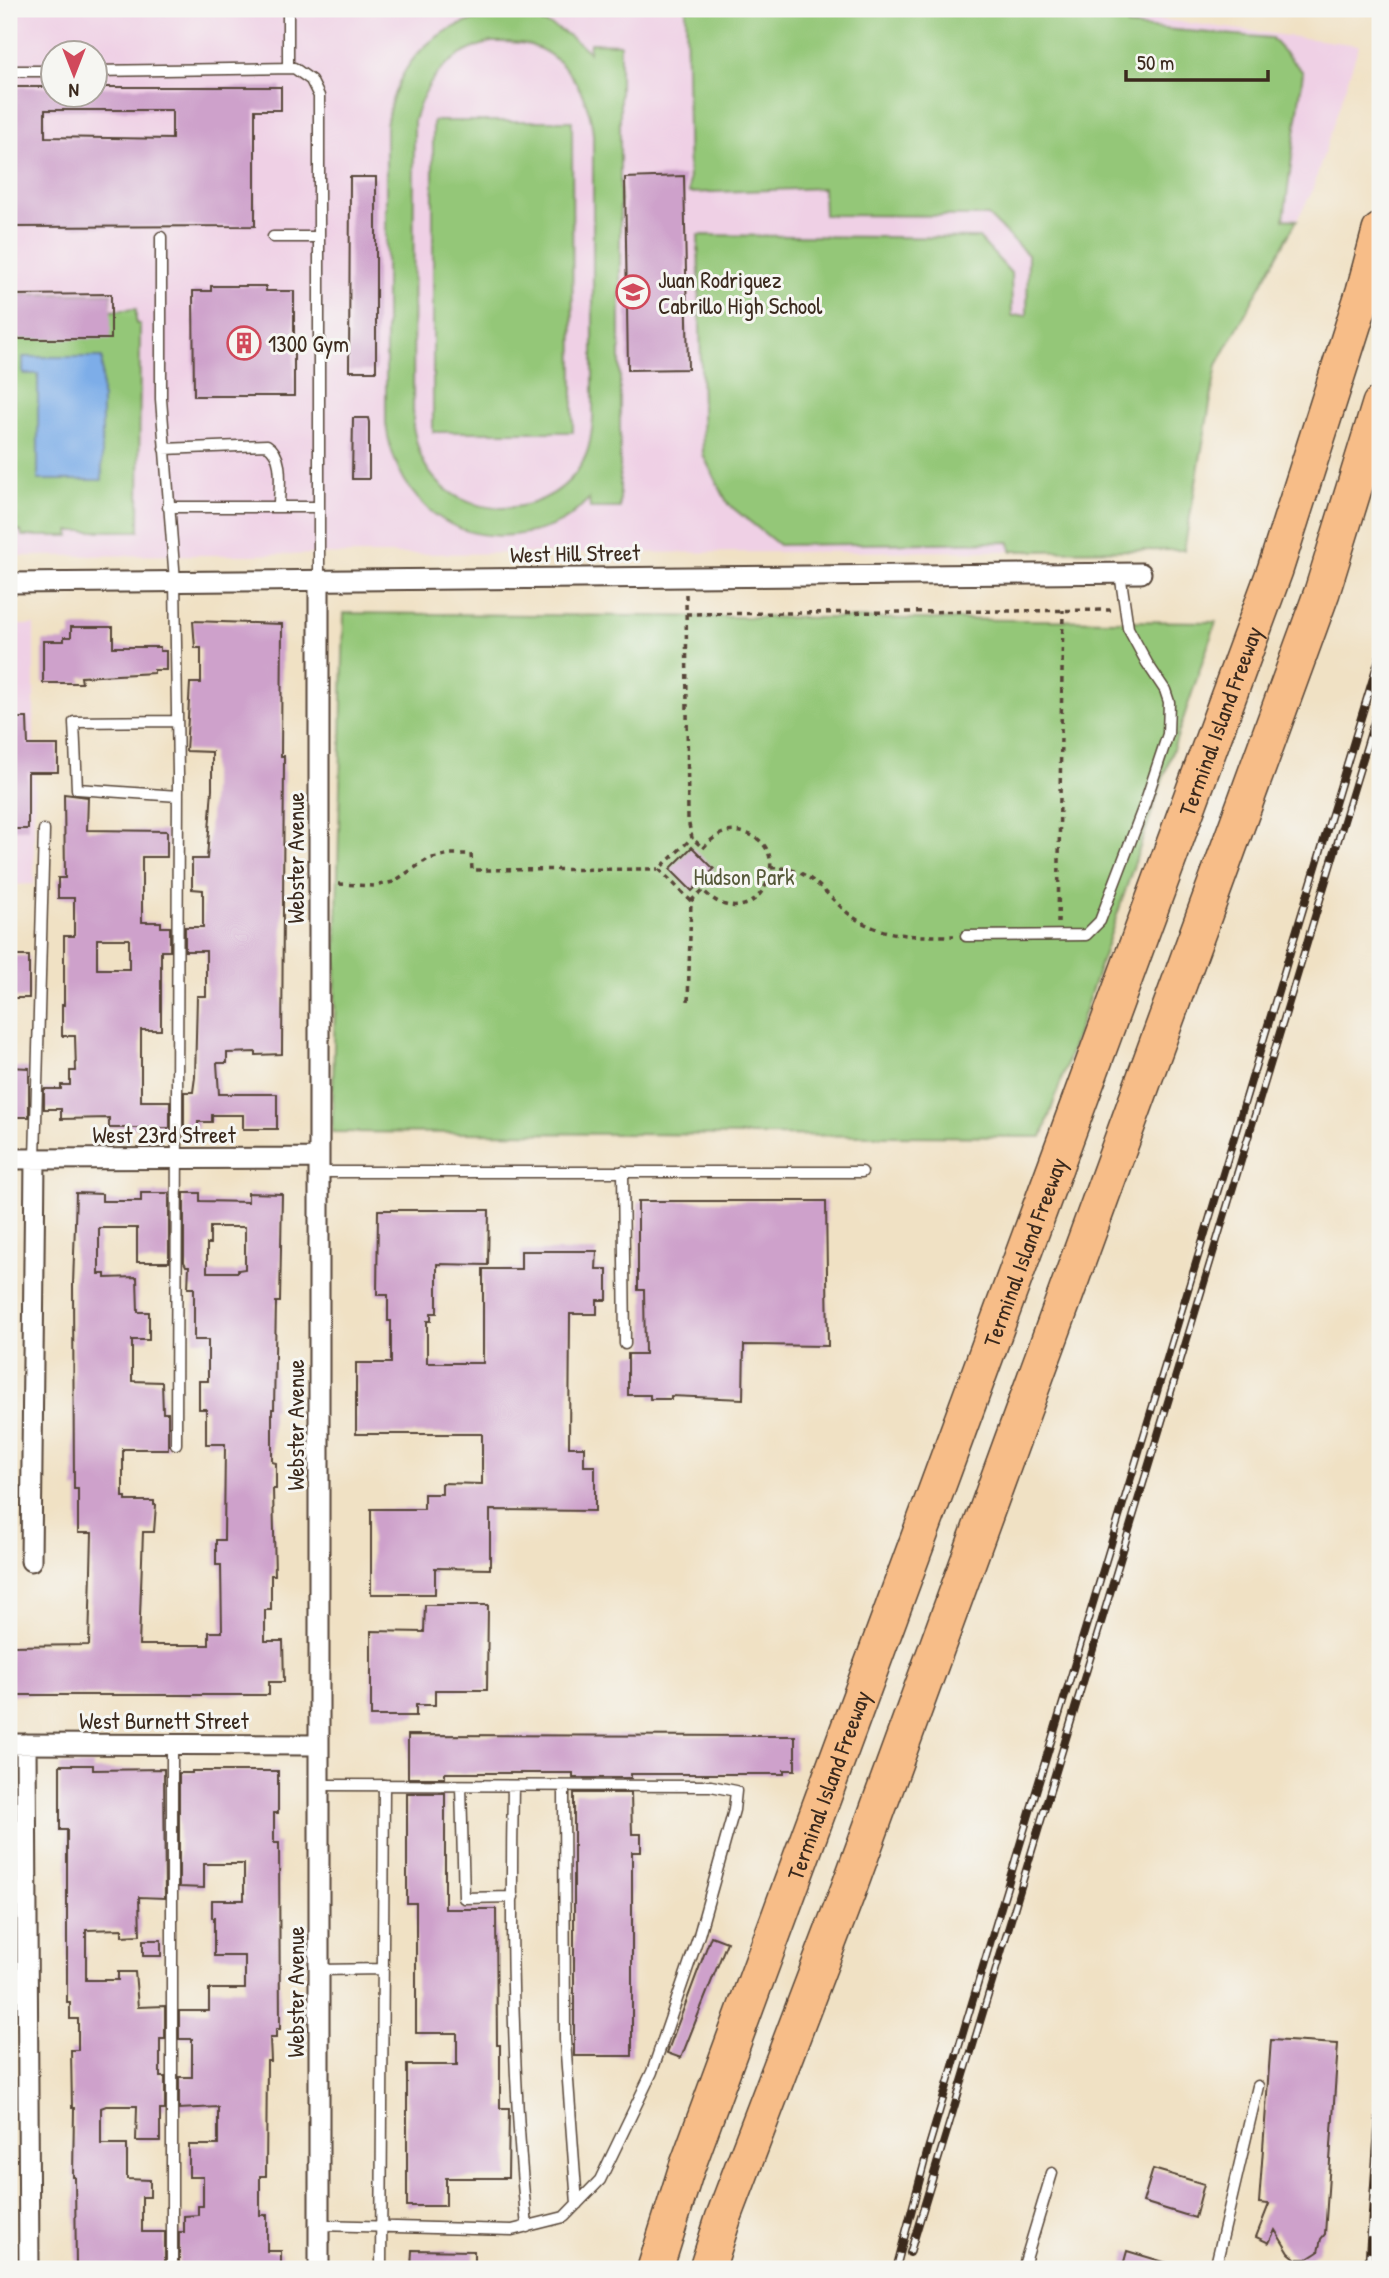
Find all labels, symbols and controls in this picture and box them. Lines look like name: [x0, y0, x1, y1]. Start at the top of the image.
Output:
north arrow: [38, 38, 108, 108]
scale bar: [1126, 38, 1268, 82]
text: 50 m: [1137, 48, 1174, 77]
text: N: [69, 78, 79, 104]
place label: Juan Rodriguez Cabrillo High School: [658, 264, 823, 321]
school or university icon: Juan Rodriguez Cabrillo High School: [614, 273, 652, 311]
building icon: 1300 Gym: [225, 324, 263, 362]
place label: 1300 Gym: [268, 328, 349, 359]
street label: West Hill Street: [510, 536, 641, 570]
street label: Terminal Island Freeway: [1170, 621, 1269, 820]
street label: Webster Avenue: [280, 792, 311, 924]
park label: Hudson Park: [693, 861, 795, 892]
street label: West 23rd Street: [92, 1119, 237, 1150]
street label: Terminal Island Freeway: [975, 1153, 1073, 1351]
street label: Webster Avenue: [280, 1359, 311, 1491]
street label: Terminal Island Freeway: [779, 1686, 877, 1884]
street label: West Burnett Street: [79, 1705, 250, 1736]
street label: Webster Avenue: [280, 1926, 311, 2058]

